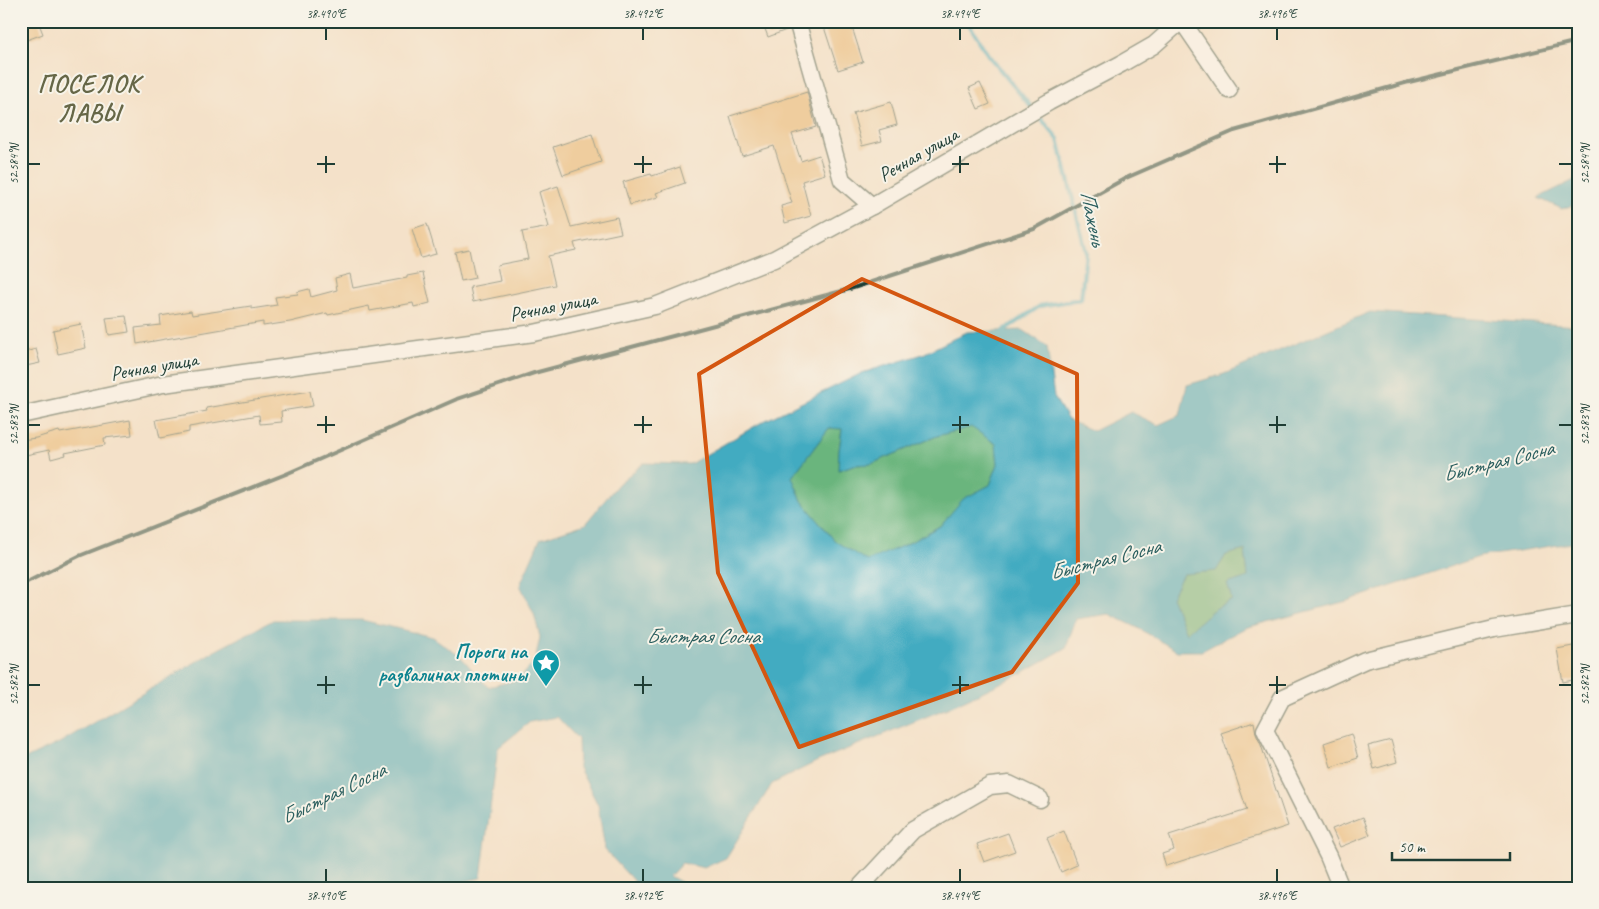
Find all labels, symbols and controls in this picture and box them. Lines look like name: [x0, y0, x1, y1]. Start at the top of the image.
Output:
text: 38.490°E: [306, 6, 347, 22]
text: 38.492°E: [623, 6, 664, 22]
text: 38.494°E: [940, 6, 981, 22]
text: 38.496°E: [1257, 6, 1298, 22]
district label: ПОСЕЛОК ЛАВЫ: [38, 68, 145, 129]
street label: Речная улица: [874, 121, 964, 187]
text: 52.584°N: [6, 142, 22, 184]
text: 52.584°N: [1577, 142, 1593, 184]
water label: Пажень: [1075, 188, 1112, 250]
street label: Речная улица: [507, 285, 600, 327]
street label: Речная улица: [109, 346, 201, 386]
text: 52.583°N: [6, 403, 22, 445]
text: 52.583°N: [1577, 403, 1593, 445]
water label: Быстрая Сосна: [1440, 434, 1558, 487]
water label: Быстрая Сосна: [1047, 532, 1165, 585]
water label: Быстрая Сосна: [646, 623, 762, 649]
place label: Пороги на развалинах плотины: [379, 639, 529, 688]
place icon: Пороги на развалинах плотины: [531, 648, 561, 687]
text: 52.582°N: [6, 663, 22, 705]
text: 52.582°N: [1577, 663, 1593, 705]
water label: Быстрая Сосна: [276, 756, 391, 830]
scale bar: [1392, 829, 1509, 861]
text: 50 m: [1399, 838, 1426, 857]
text: 38.490°E: [306, 888, 347, 904]
text: 38.492°E: [623, 888, 664, 904]
text: 38.494°E: [940, 888, 981, 904]
text: 38.496°E: [1257, 888, 1298, 904]

